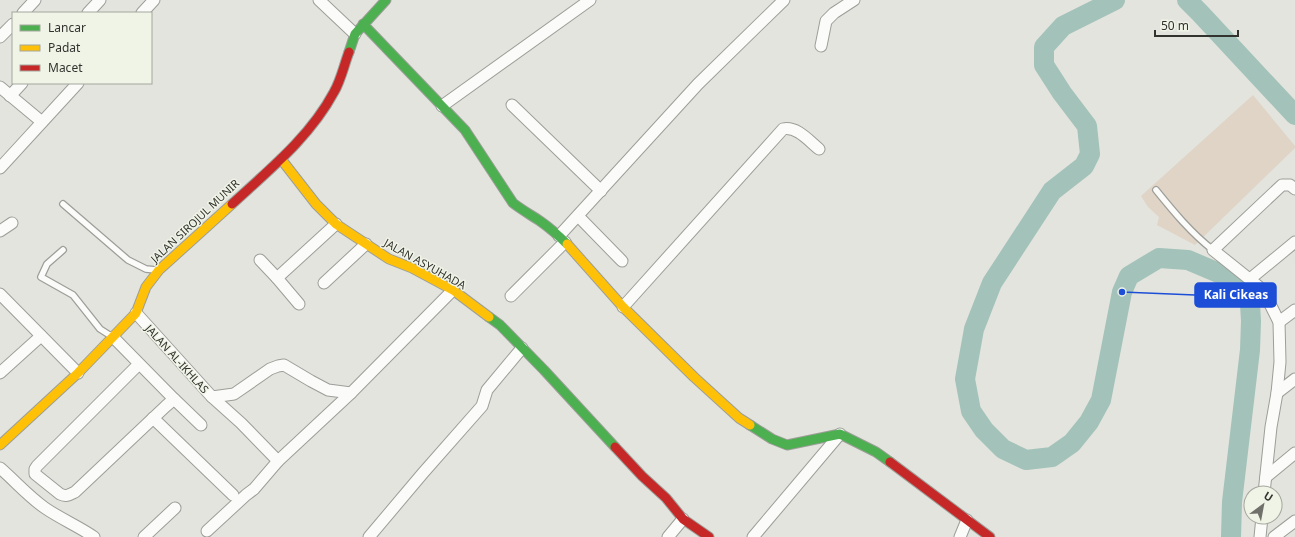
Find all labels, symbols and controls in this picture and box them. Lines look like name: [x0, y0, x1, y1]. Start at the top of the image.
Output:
legend: [12, 12, 152, 84]
scale bar: [1155, 12, 1238, 38]
text: 50 m: [1161, 17, 1189, 34]
text: Lancar: [48, 19, 86, 36]
text: Padat: [48, 39, 81, 56]
text: Macet: [48, 59, 83, 76]
street label: JALAN SIROJUL MUNIR: [146, 176, 242, 266]
street label: JALAN ASYUHADA: [381, 234, 470, 293]
callout: Kali Cikeas: [1195, 283, 1276, 307]
text: Kali Cikeas: [1204, 286, 1268, 303]
street label: JALAN AL-IKHLAS: [142, 320, 212, 396]
north arrow: [1243, 485, 1283, 525]
text: U: [1261, 488, 1276, 505]

